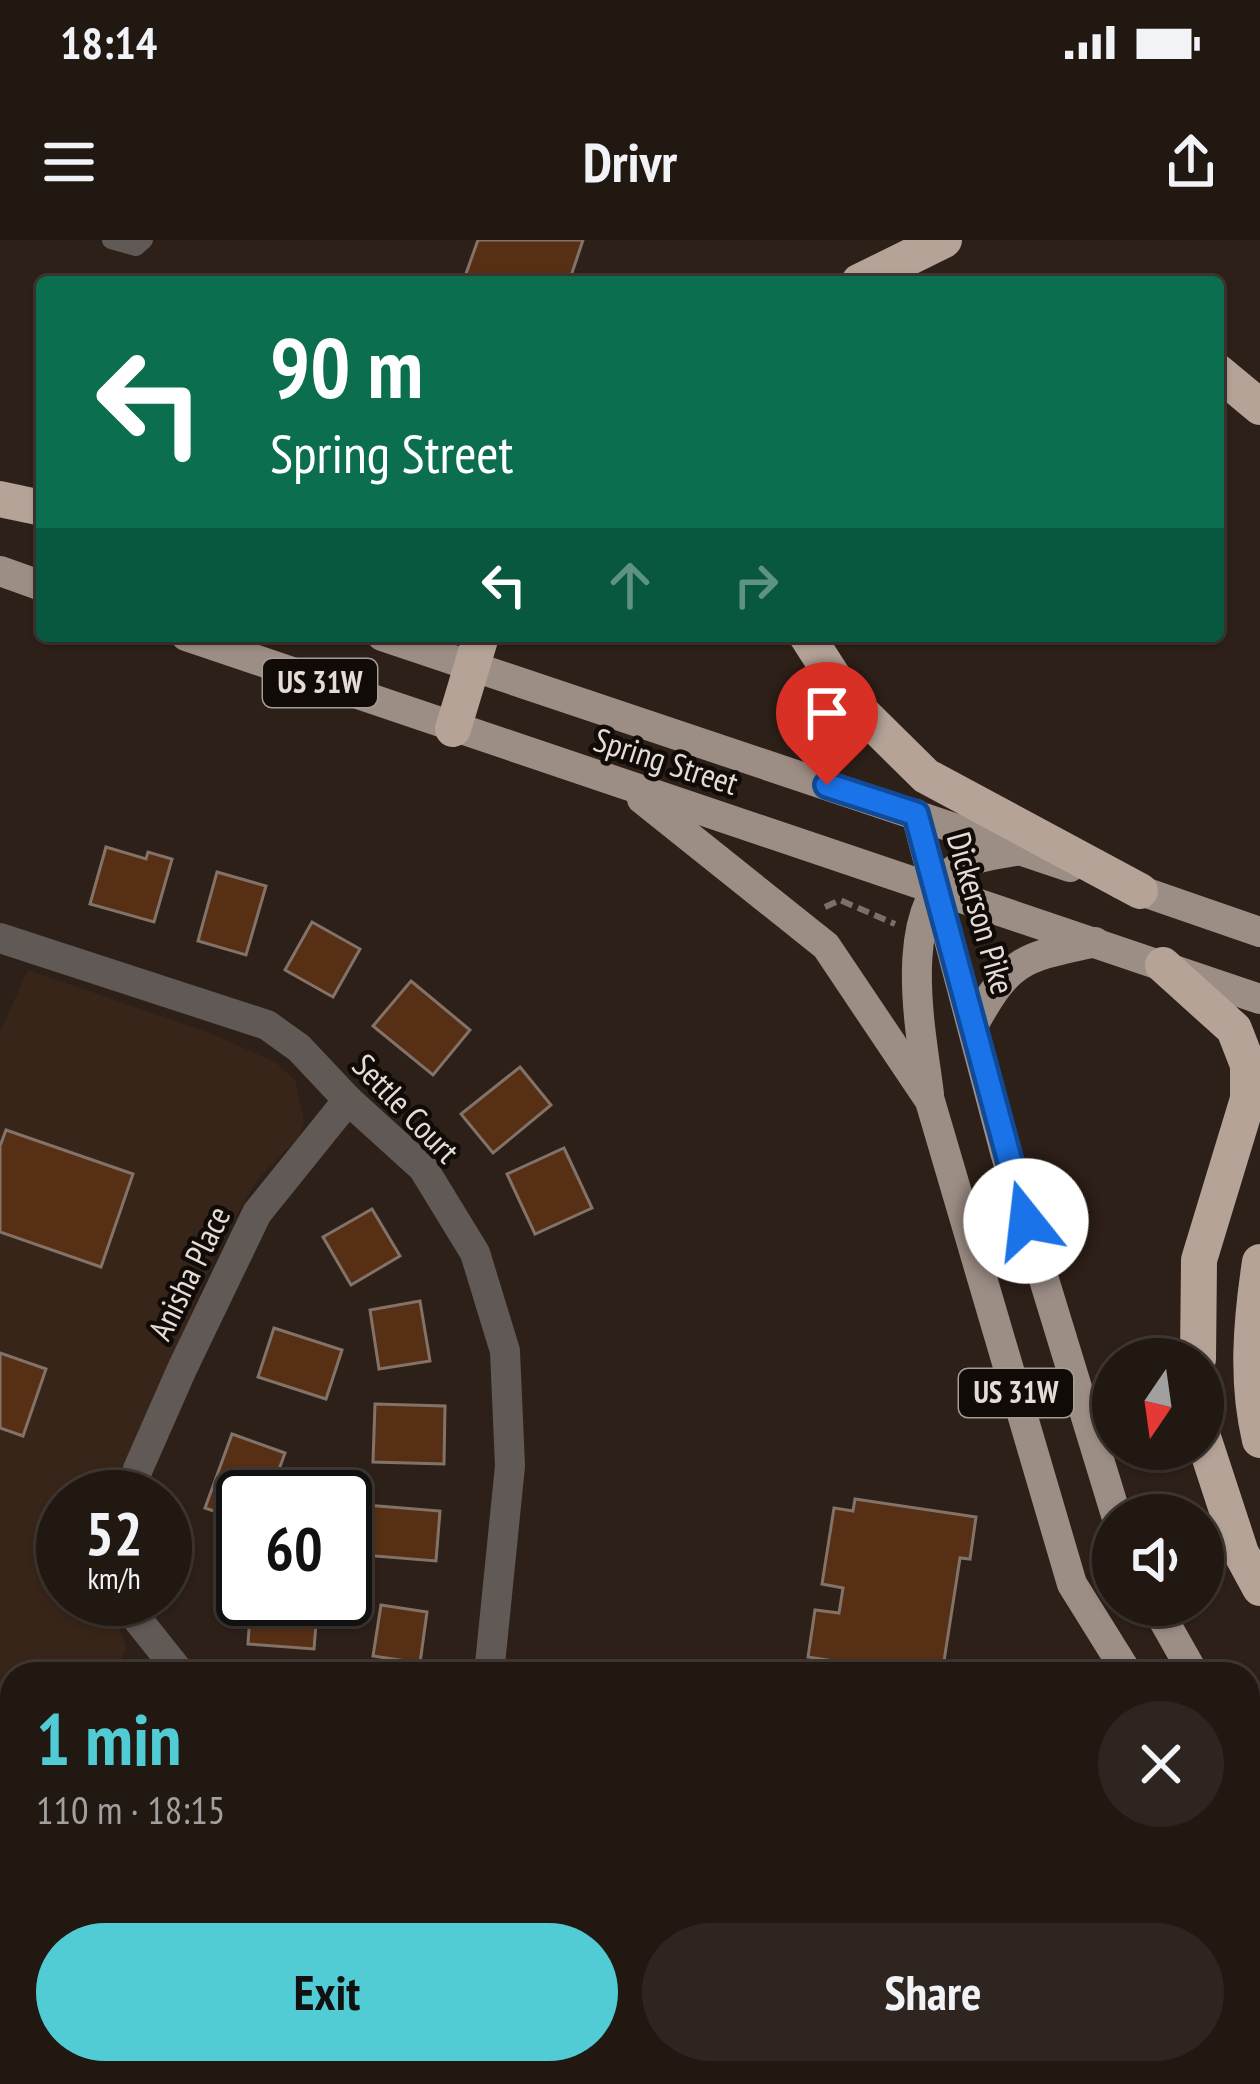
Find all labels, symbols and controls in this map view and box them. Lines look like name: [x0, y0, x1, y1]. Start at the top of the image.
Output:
text: 18:14: [60, 13, 157, 71]
text: Drivr: [583, 127, 677, 197]
icon: menu: [36, 129, 102, 195]
icon: share: [1158, 129, 1224, 195]
text: 90 m: [270, 312, 423, 421]
icon: left: [72, 324, 228, 480]
text: Spring Street: [270, 418, 513, 488]
icon: left: [471, 552, 537, 618]
icon: ahead: [597, 552, 663, 618]
icon: right: [723, 552, 789, 618]
road number: US 31W: [263, 659, 377, 707]
pin: [776, 662, 878, 785]
icon: arrive: [794, 680, 860, 746]
street label: Spring Street: [589, 717, 744, 804]
street label: Dickerson Pike: [938, 827, 1025, 999]
street label: Settle Court: [344, 1044, 469, 1171]
position arrow: [963, 1158, 1089, 1284]
street label: Anisha Place: [138, 1199, 239, 1347]
north arrow: [1092, 1338, 1224, 1470]
map controls: [1092, 1338, 1224, 1626]
road number: US 31W: [959, 1369, 1073, 1417]
speed limit sign: 60: [216, 1470, 372, 1626]
text: 52: [85, 1494, 143, 1572]
button: sound: [1092, 1494, 1224, 1626]
text: km/h: [87, 1558, 141, 1597]
text: 1 min: [36, 1692, 181, 1785]
button: close: [1098, 1701, 1224, 1827]
text: 110 m · 18:15: [36, 1784, 225, 1835]
button: Exit: [36, 1923, 618, 2061]
button: Share: [642, 1923, 1224, 2061]

